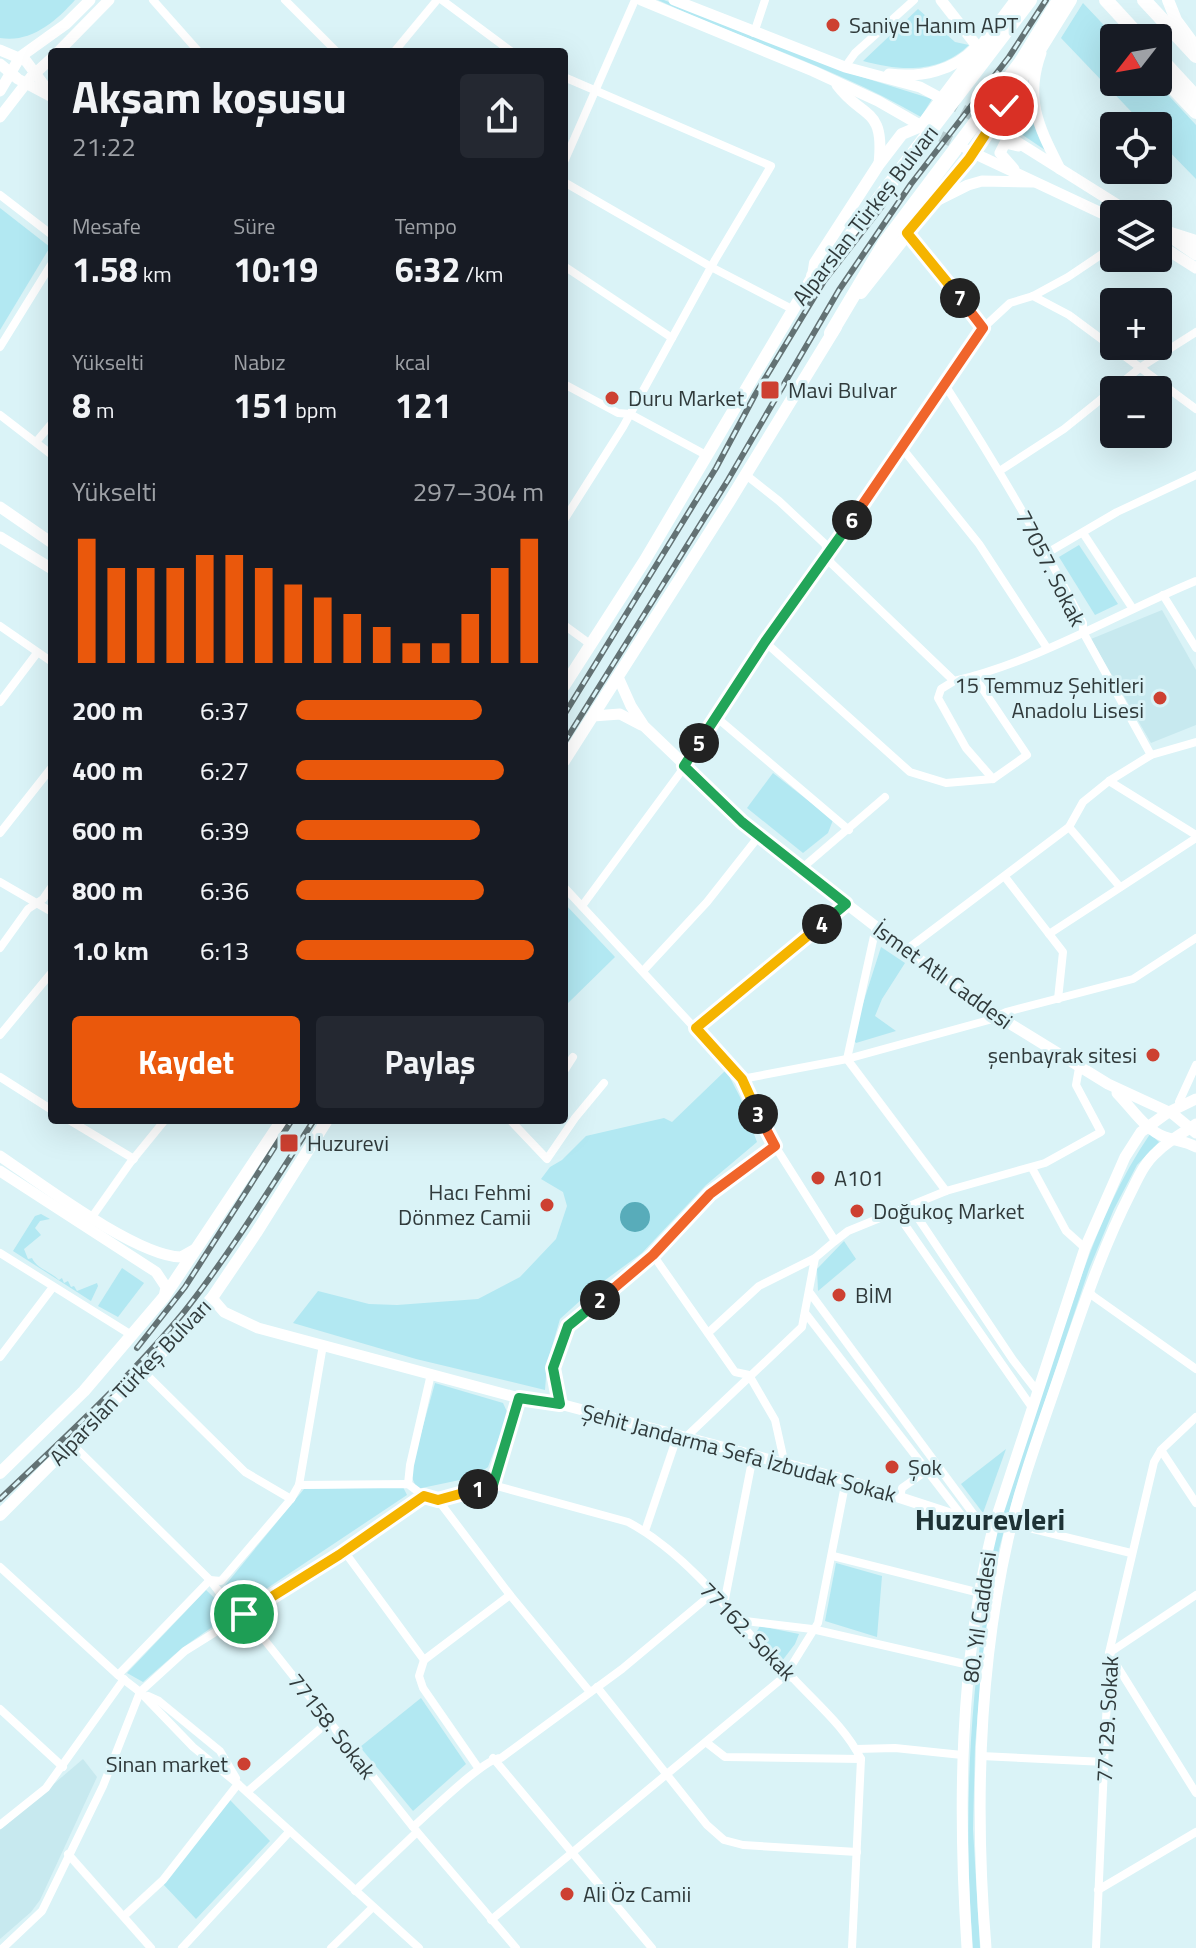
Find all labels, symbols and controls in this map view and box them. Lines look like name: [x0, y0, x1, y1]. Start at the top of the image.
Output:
place label: Saniye Hanım APT: [849, 8, 1019, 42]
marker: Saniye Hanım APT: [824, 16, 842, 34]
north arrow: [1100, 24, 1172, 96]
map controls: [1100, 24, 1172, 448]
text: Akşam koşusu: [72, 63, 347, 130]
pin: [970, 72, 1038, 140]
button: share: [460, 74, 544, 158]
icon: check: [982, 84, 1026, 128]
button: locate: [1100, 112, 1172, 184]
street label: Alparslan Türkeş Bulvarı: [784, 117, 946, 313]
text: 21:22: [72, 127, 136, 166]
button: layers: [1100, 200, 1172, 272]
text: Mesafe: [72, 209, 141, 243]
text: Süre: [233, 209, 275, 243]
text: Tempo: [395, 209, 457, 243]
text: 1.58: [72, 243, 138, 295]
text: 10:19: [233, 243, 318, 295]
text: 6:32: [395, 243, 460, 295]
text: km: [138, 257, 172, 291]
text: /km: [460, 257, 503, 291]
pin: 7: [940, 278, 980, 318]
text: 7: [954, 281, 966, 315]
button: +: [1100, 288, 1172, 360]
text: Yükselti: [72, 345, 144, 379]
text: Nabız: [233, 345, 286, 379]
text: kcal: [395, 345, 431, 379]
place label: Mavi Bulvar: [788, 373, 897, 407]
button: −: [1100, 376, 1172, 448]
text: 8: [72, 379, 91, 431]
text: 151: [233, 379, 290, 431]
text: 121: [395, 379, 452, 431]
marker: Mavi Bulvar: [759, 379, 781, 401]
place label: Duru Market: [628, 381, 744, 415]
marker: Duru Market: [603, 389, 621, 407]
text: m: [91, 393, 114, 427]
text: bpm: [290, 393, 337, 427]
text: Yükselti: [72, 472, 157, 511]
text: 297–304 m: [413, 472, 544, 511]
pin: 6: [832, 500, 872, 540]
text: 6: [846, 503, 858, 537]
street label: 77057. Sokak: [1007, 504, 1095, 633]
place label: 15 Temmuz Şehitleri Anadolu Lisesi: [955, 668, 1144, 727]
marker: 15 Temmuz Şehitleri Anadolu Lisesi: [1151, 689, 1169, 707]
text: 200 m: [72, 691, 143, 730]
text: 6:37: [200, 691, 249, 730]
pin: 5: [679, 723, 719, 763]
text: 5: [693, 726, 705, 760]
text: 400 m: [72, 751, 143, 790]
text: 6:27: [200, 751, 249, 790]
text: 600 m: [72, 811, 143, 850]
text: 6:39: [200, 811, 249, 850]
text: 800 m: [72, 871, 143, 910]
text: 6:36: [200, 871, 249, 910]
pin: 4: [802, 904, 842, 944]
text: 4: [816, 907, 828, 941]
street label: İsmet Atlı Caddesi: [866, 913, 1020, 1037]
text: 1.0 km: [72, 931, 149, 970]
text: 6:13: [200, 931, 249, 970]
button: Kaydet: [72, 1016, 300, 1108]
button: Paylaş: [316, 1016, 544, 1108]
place label: şenbayrak sitesi: [988, 1038, 1137, 1072]
marker: şenbayrak sitesi: [1144, 1046, 1162, 1064]
pin: 3: [738, 1094, 778, 1134]
text: 3: [752, 1097, 764, 1131]
place label: Huzurevi: [307, 1126, 389, 1160]
marker: Huzurevi: [278, 1132, 300, 1154]
place label: A101: [834, 1161, 884, 1195]
marker: A101: [809, 1169, 827, 1187]
place label: Hacı Fehmi Dönmez Camii: [398, 1175, 531, 1234]
place label: Doğukoç Market: [873, 1194, 1025, 1228]
marker: Hacı Fehmi Dönmez Camii: [538, 1196, 556, 1214]
marker: Doğukoç Market: [848, 1202, 866, 1220]
place label: BİM: [855, 1278, 892, 1312]
pin: 2: [580, 1280, 620, 1320]
text: 2: [594, 1283, 606, 1317]
marker: BİM: [830, 1286, 848, 1304]
street label: Alparslan Türkeş Bulvarı: [41, 1291, 219, 1473]
street label: Şehit Jandarma Sefa İzbudak Sokak: [578, 1395, 901, 1512]
place label: Şok: [908, 1450, 943, 1484]
marker: Şok: [883, 1458, 901, 1476]
pin: 1: [458, 1469, 498, 1509]
text: 1: [472, 1472, 484, 1506]
district label: Huzurevleri: [915, 1496, 1065, 1542]
street label: 80. Yıl Caddesi: [953, 1549, 1005, 1685]
street label: 77162. Sokak: [692, 1574, 805, 1689]
pin: [210, 1580, 278, 1648]
icon: arrive: [222, 1592, 266, 1636]
street label: 77129. Sokak: [1087, 1654, 1127, 1783]
street label: 77158. Sokak: [280, 1666, 385, 1787]
place label: Sinan market: [106, 1747, 228, 1781]
marker: Sinan market: [235, 1755, 253, 1773]
place label: Ali Öz Camii: [583, 1877, 691, 1911]
marker: Ali Öz Camii: [558, 1885, 576, 1903]

